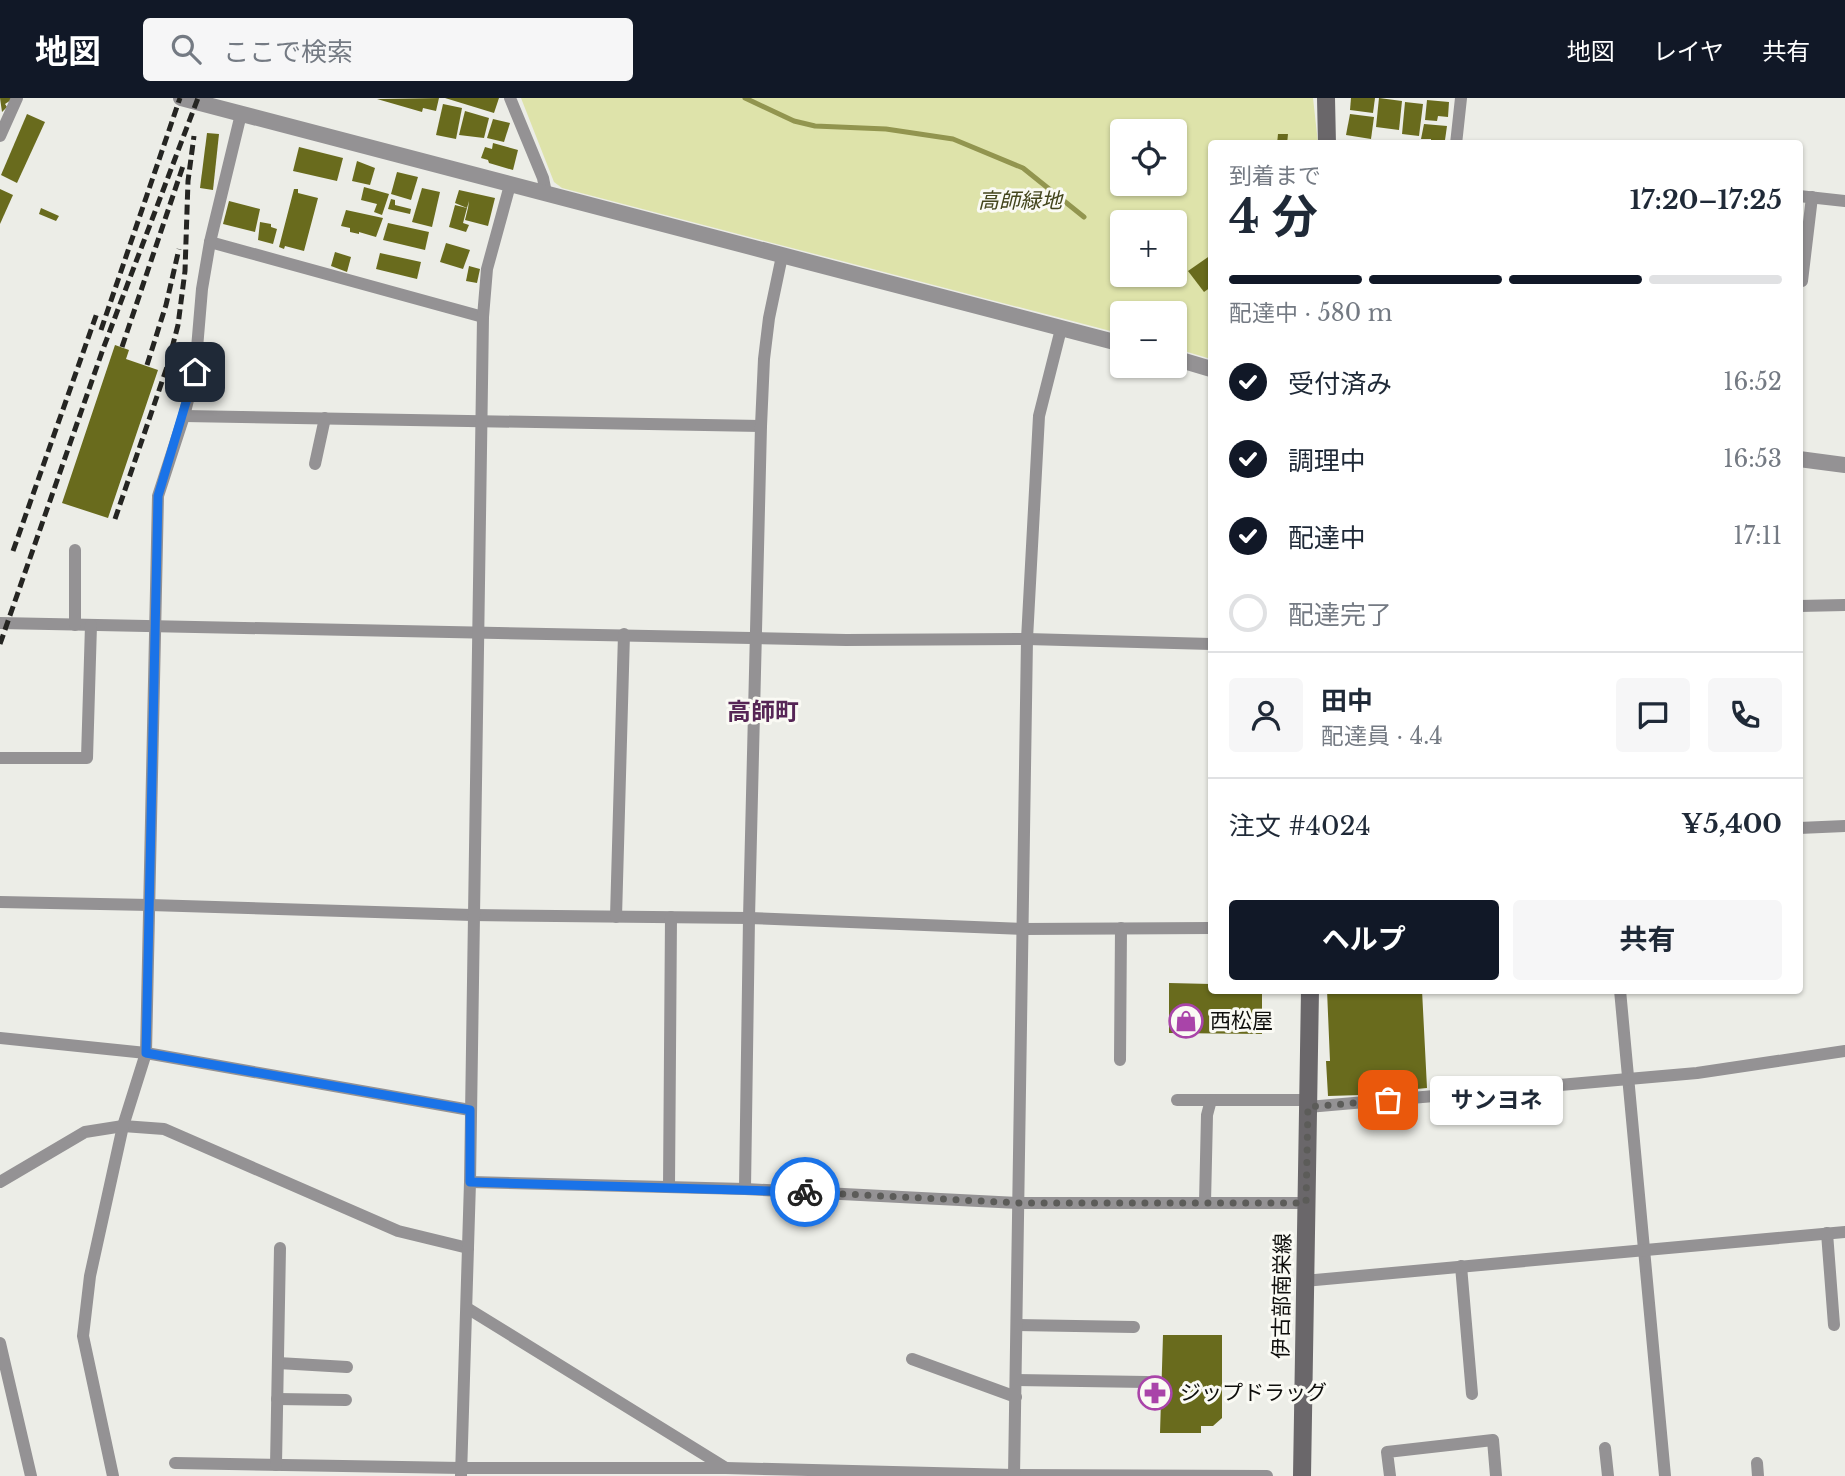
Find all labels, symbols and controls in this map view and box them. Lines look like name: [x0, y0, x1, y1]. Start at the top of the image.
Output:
search box: [143, 18, 633, 81]
icon: search: [167, 30, 205, 68]
text: 地図: [35, 31, 101, 72]
text: ここで検索: [223, 36, 353, 68]
text: 地図: [1567, 37, 1615, 66]
text: レイヤ: [1653, 37, 1724, 66]
text: 共有: [1762, 37, 1810, 66]
map controls: [1110, 119, 1187, 378]
button: locate: [1110, 119, 1187, 196]
text: 到着まで: [1229, 162, 1321, 190]
text: 17:20–17:25: [1630, 184, 1782, 216]
park label: 高師緑地: [978, 188, 1064, 214]
text: 4 分: [1229, 188, 1318, 245]
button: +: [1110, 210, 1187, 287]
text: 配達中 · 580 m: [1229, 299, 1392, 327]
button: −: [1110, 301, 1187, 378]
pin: [165, 342, 225, 402]
icon: home: [176, 353, 214, 391]
icon: check: [1229, 363, 1267, 401]
text: 受付済み: [1288, 368, 1392, 400]
text: 16:52: [1723, 368, 1782, 396]
icon: check: [1229, 440, 1267, 478]
text: 調理中: [1288, 445, 1366, 477]
text: 16:53: [1723, 445, 1782, 473]
icon: check: [1229, 517, 1267, 555]
text: 配達中: [1288, 522, 1366, 554]
text: 17:11: [1733, 522, 1782, 550]
text: 配達完了: [1288, 599, 1392, 631]
button: person: [1229, 678, 1303, 752]
button: chat: [1616, 678, 1690, 752]
button: phone: [1708, 678, 1782, 752]
text: 田中: [1321, 685, 1373, 717]
district label: 高師町: [727, 697, 799, 726]
text: 配達員 · 4.4: [1321, 722, 1443, 750]
text: ¥5,400: [1681, 808, 1782, 840]
text: 注文 #4024: [1229, 810, 1371, 842]
button: ヘルプ: [1229, 900, 1499, 980]
button: 共有: [1513, 900, 1782, 980]
shop icon: 西松屋: [1167, 1002, 1205, 1040]
place label: 西松屋: [1210, 1008, 1273, 1034]
pin: [1358, 1070, 1418, 1130]
callout: サンヨネ: [1430, 1076, 1563, 1124]
icon: bag: [1369, 1081, 1407, 1119]
text: サンヨネ: [1451, 1086, 1543, 1114]
courier: [770, 1157, 840, 1227]
icon: bike: [786, 1173, 824, 1211]
street label: 伊古部南栄線: [1268, 1233, 1296, 1359]
pharmacy icon: ジップドラッグ: [1136, 1374, 1174, 1412]
place label: ジップドラッグ: [1180, 1380, 1327, 1406]

